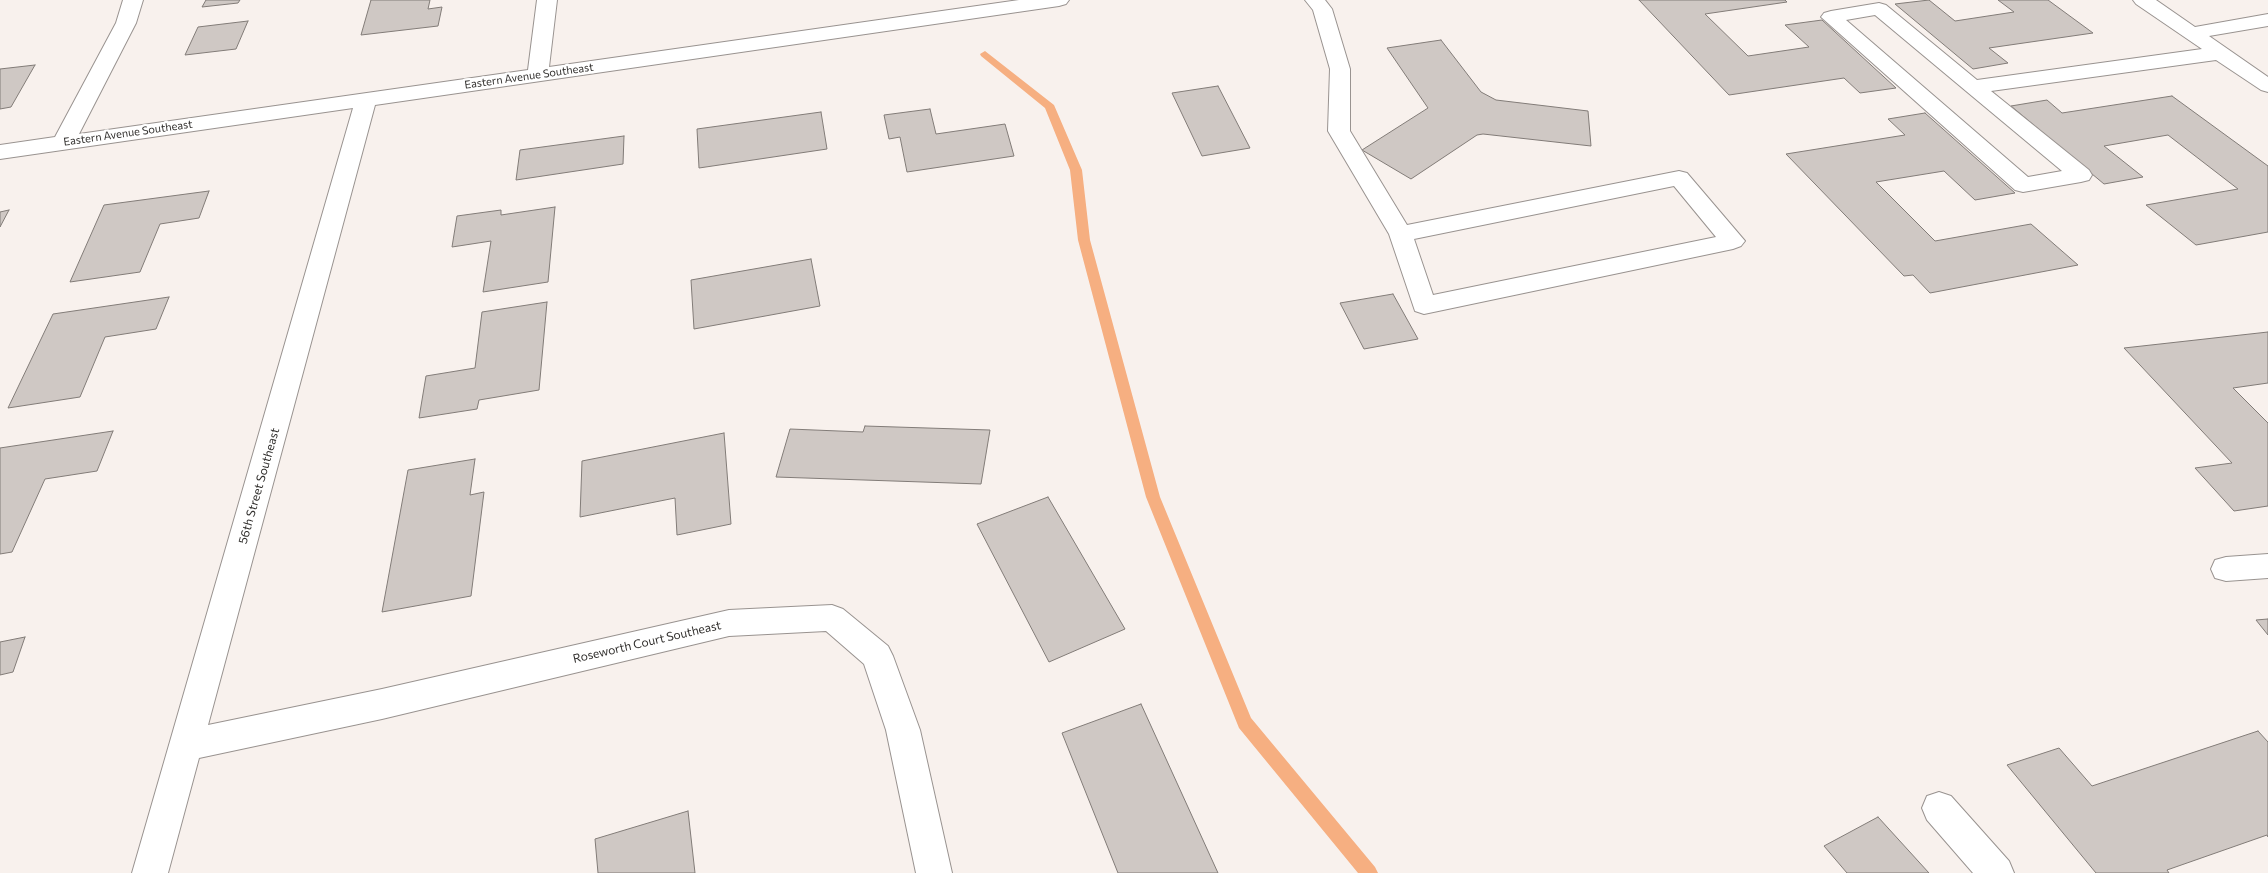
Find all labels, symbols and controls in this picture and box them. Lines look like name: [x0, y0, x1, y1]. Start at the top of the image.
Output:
street label: Eastern Avenue Southeast: [464, 60, 594, 92]
street label: Eastern Avenue Southeast: [63, 117, 193, 149]
street label: 56th Street Southeast: [236, 426, 282, 546]
street label: Roseworth Court Southeast: [572, 618, 722, 666]

